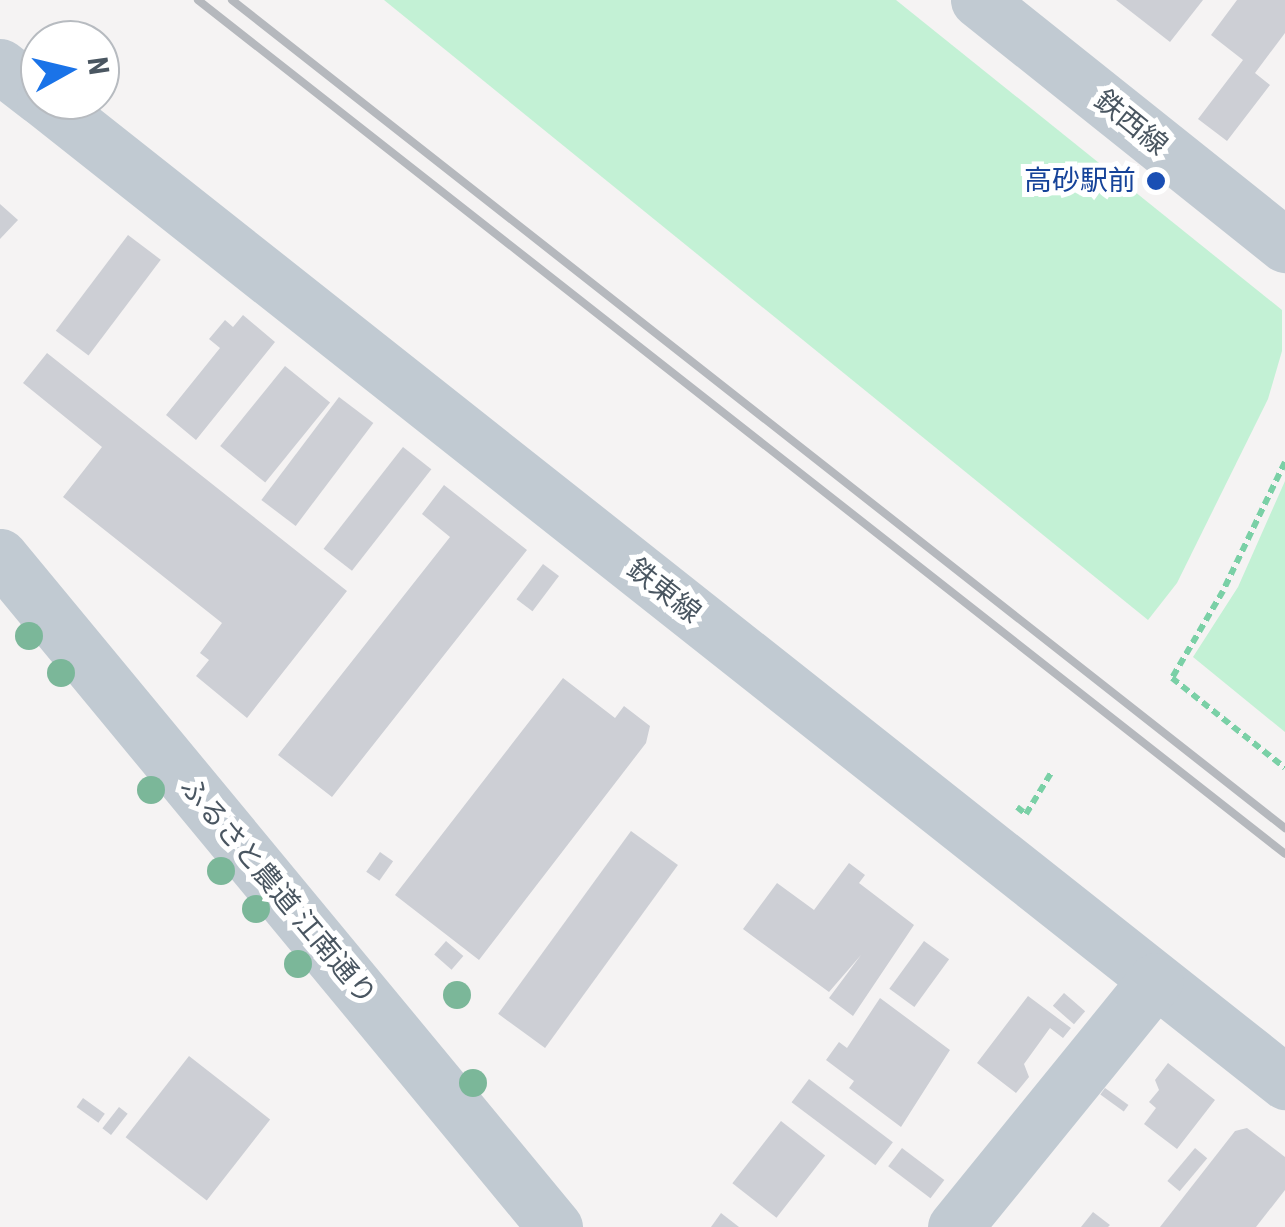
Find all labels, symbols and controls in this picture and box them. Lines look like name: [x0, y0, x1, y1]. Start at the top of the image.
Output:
north arrow: [20, 20, 120, 120]
text: N: [81, 55, 116, 77]
street label: 鉄西線: [1088, 84, 1174, 162]
place label: 高砂駅前: [1024, 164, 1136, 198]
marker: 高砂駅前: [1145, 170, 1167, 192]
street label: 鉄東線: [621, 552, 707, 630]
street label: ふるさと農道 江南通り: [173, 770, 383, 1012]

